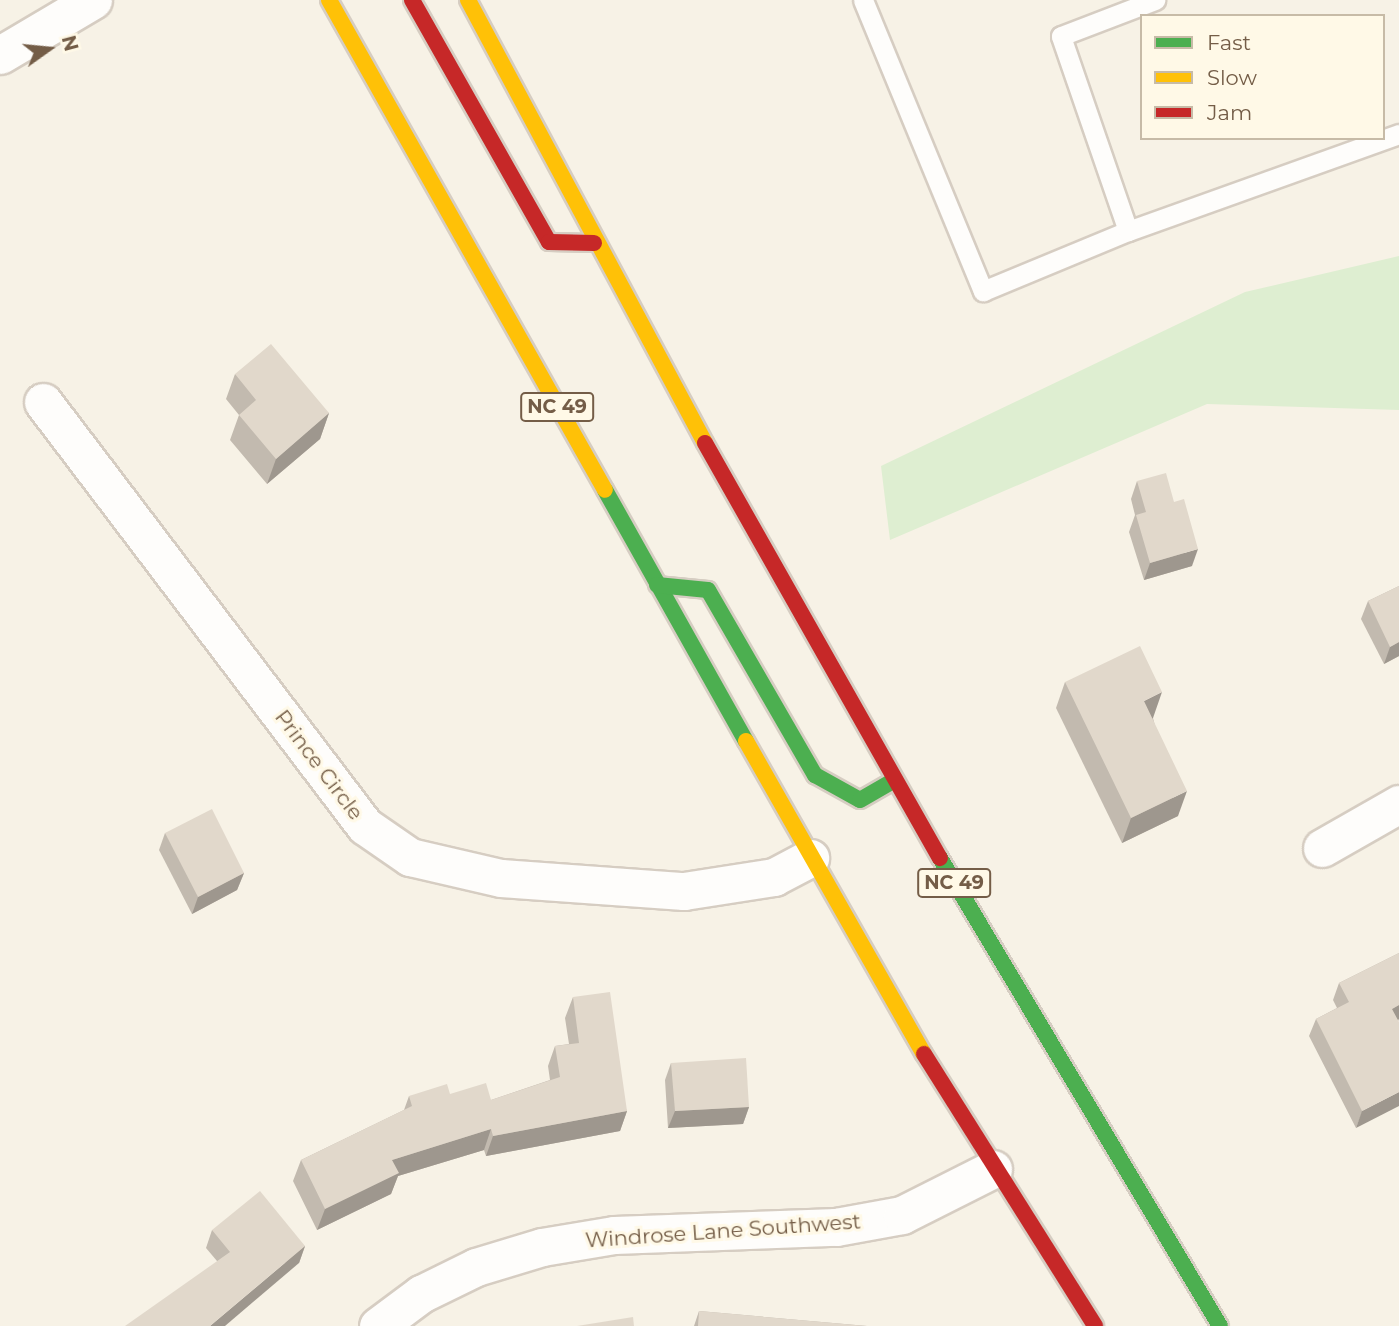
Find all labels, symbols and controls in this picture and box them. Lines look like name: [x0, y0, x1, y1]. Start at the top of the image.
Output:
north arrow: [14, 14, 84, 84]
legend: [1140, 14, 1385, 140]
text: Fast: [1207, 30, 1251, 55]
text: N: [57, 33, 83, 54]
text: Slow: [1207, 65, 1257, 90]
text: Jam: [1207, 100, 1252, 125]
road number: NC 49: [518, 392, 596, 422]
street label: Prince Circle: [269, 705, 369, 825]
road number: NC 49: [916, 868, 992, 898]
street label: Windrose Lane Southwest: [584, 1209, 862, 1253]

